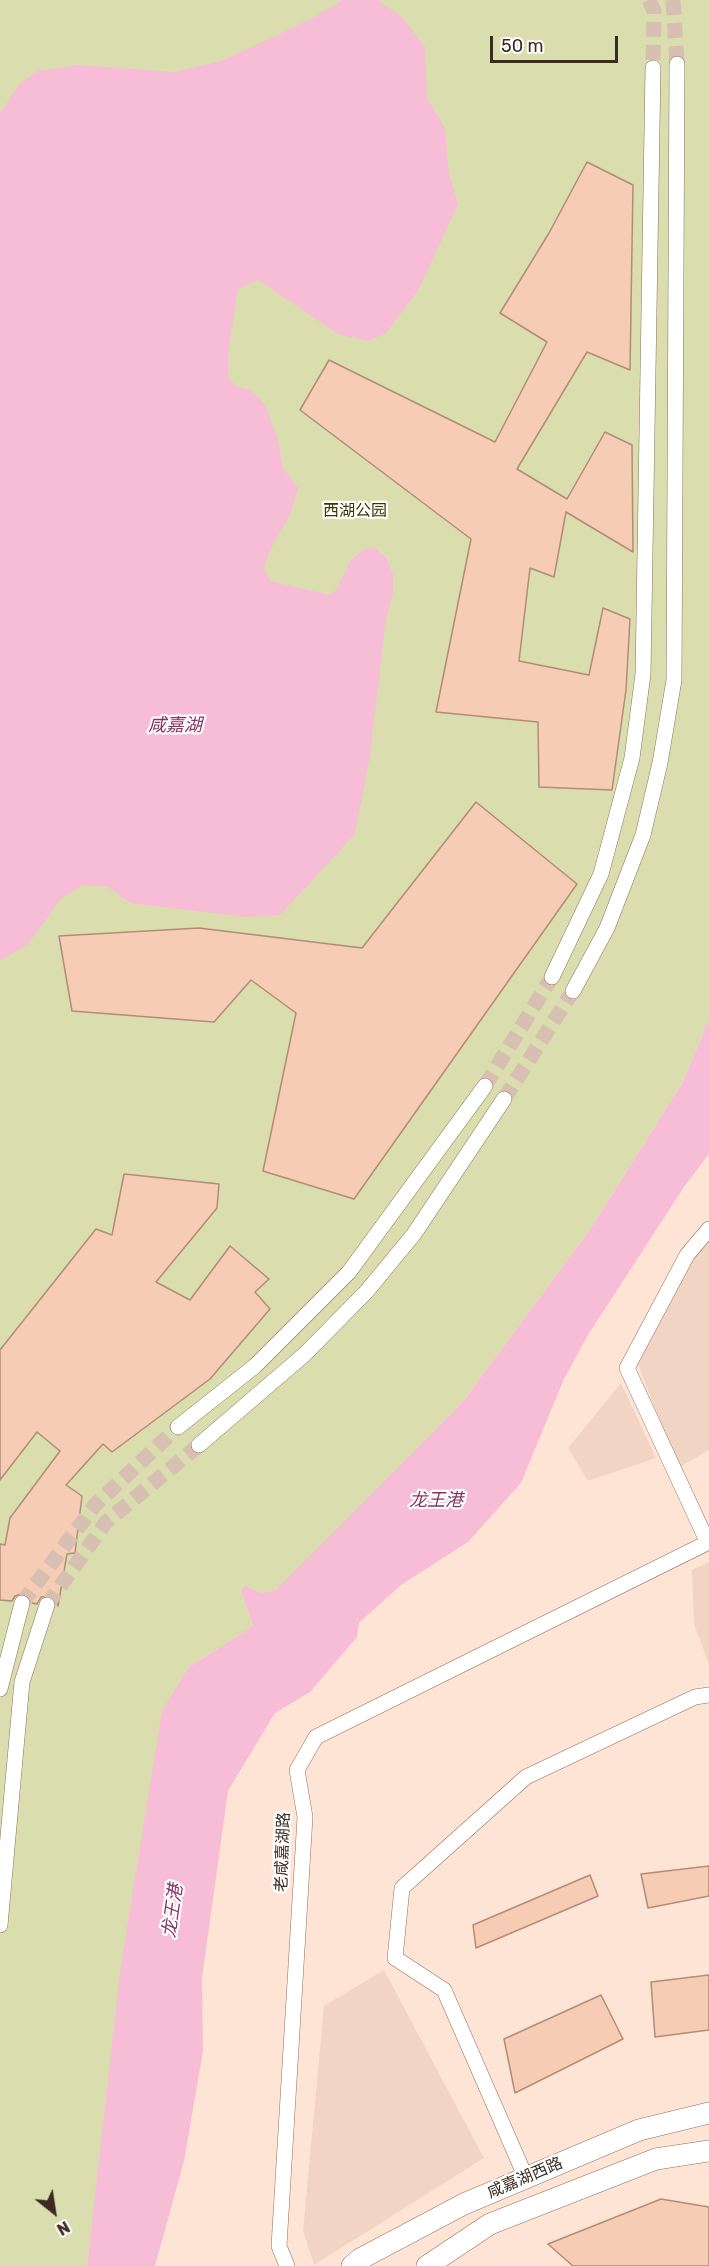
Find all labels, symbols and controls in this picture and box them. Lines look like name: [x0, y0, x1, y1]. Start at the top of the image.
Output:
scale bar: [493, 24, 620, 62]
text: 50 m: [501, 35, 544, 57]
park label: 西湖公园: [323, 501, 387, 521]
water label: 咸嘉湖: [148, 715, 202, 737]
water label: 龙王港: [409, 1490, 463, 1512]
street label: 老咸嘉湖路: [272, 1812, 294, 1892]
water label: 龙王港: [159, 1883, 187, 1939]
street label: 咸嘉湖西路: [484, 2154, 566, 2202]
north arrow: [24, 2182, 84, 2242]
text: N: [54, 2217, 73, 2239]

